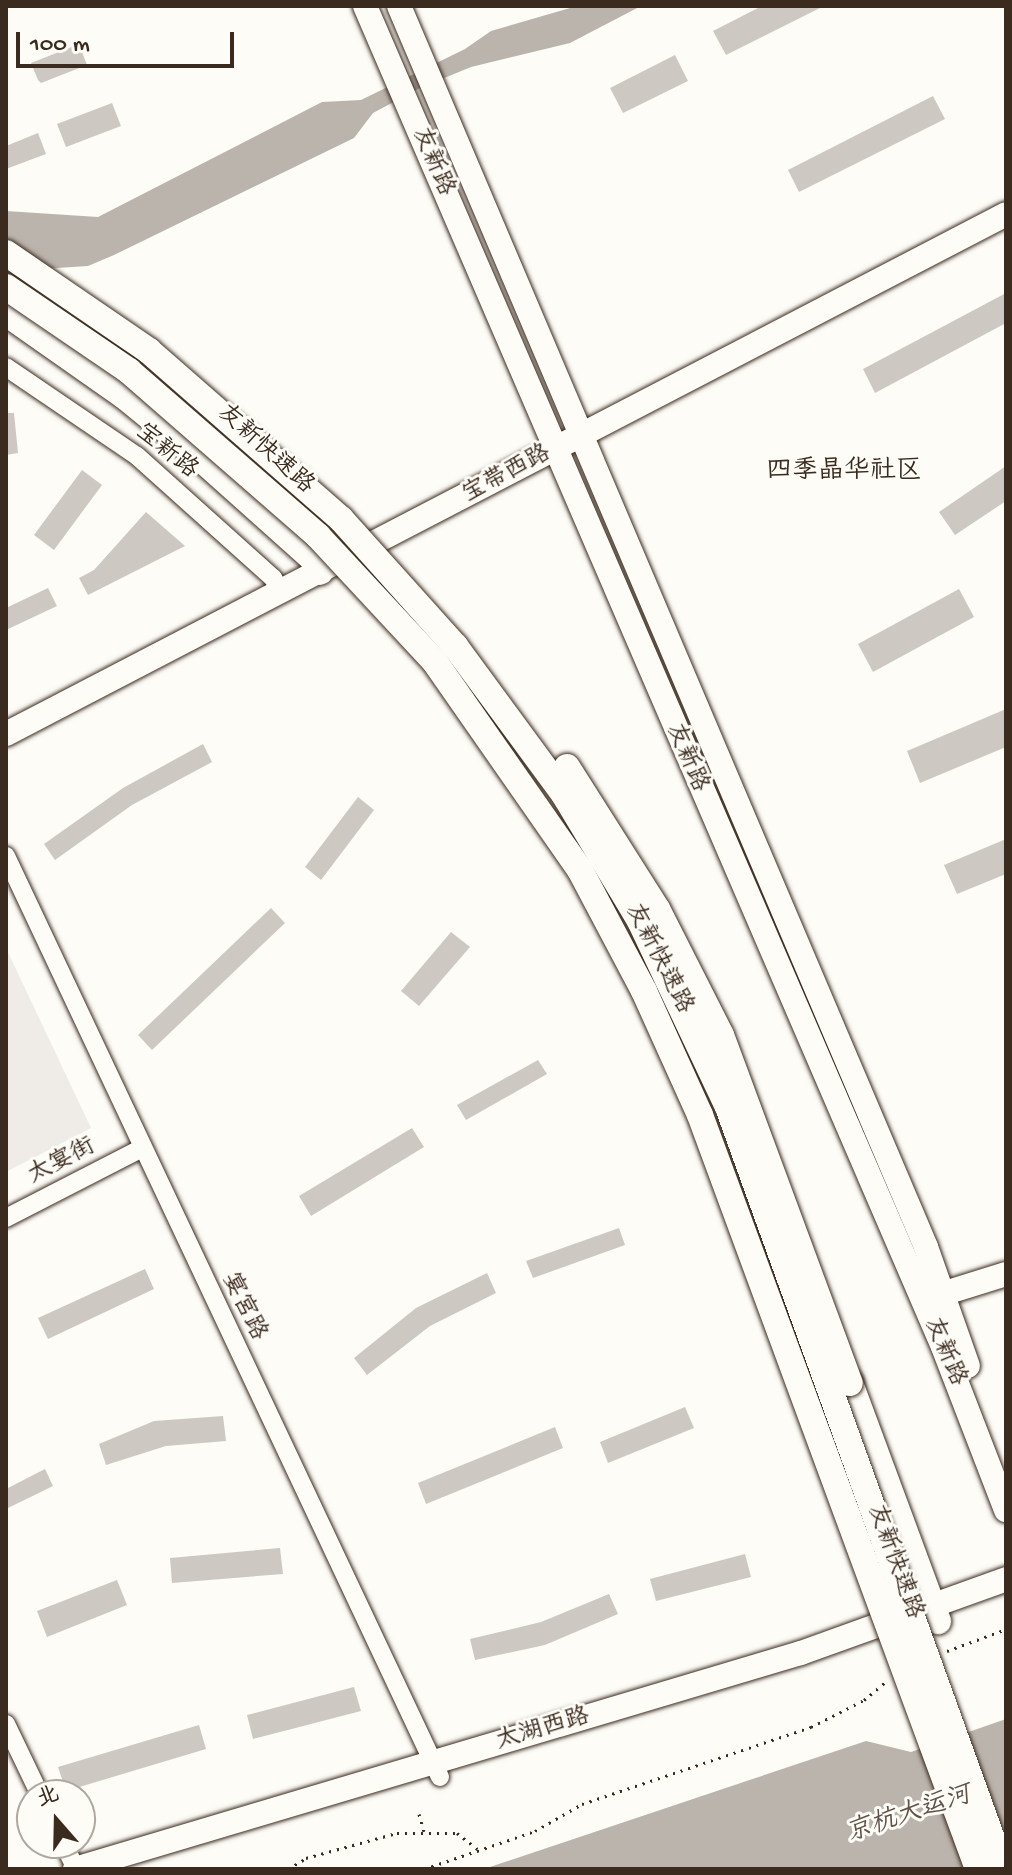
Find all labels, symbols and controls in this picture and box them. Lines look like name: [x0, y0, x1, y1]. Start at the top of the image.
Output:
scale bar: [20, 16, 238, 66]
text: 100 m: [30, 31, 90, 60]
street label: 友新路: [405, 123, 459, 201]
street label: 友新快速路: [211, 399, 319, 501]
street label: 宝新路: [129, 418, 203, 486]
street label: 宝带西路: [458, 440, 556, 510]
district label: 四季晶华社区: [766, 457, 922, 489]
street label: 友新路: [659, 719, 713, 797]
street label: 友新快速路: [618, 899, 698, 1019]
street label: 太宴街: [23, 1133, 101, 1191]
street label: 宴宫路: [214, 1268, 272, 1346]
street label: 友新路: [917, 1313, 971, 1391]
street label: 友新快速路: [860, 1501, 928, 1623]
street label: 太湖西路: [493, 1703, 593, 1757]
north arrow: [16, 1779, 96, 1859]
water label: 京杭大运河: [842, 1781, 976, 1851]
text: 北: [34, 1782, 63, 1814]

